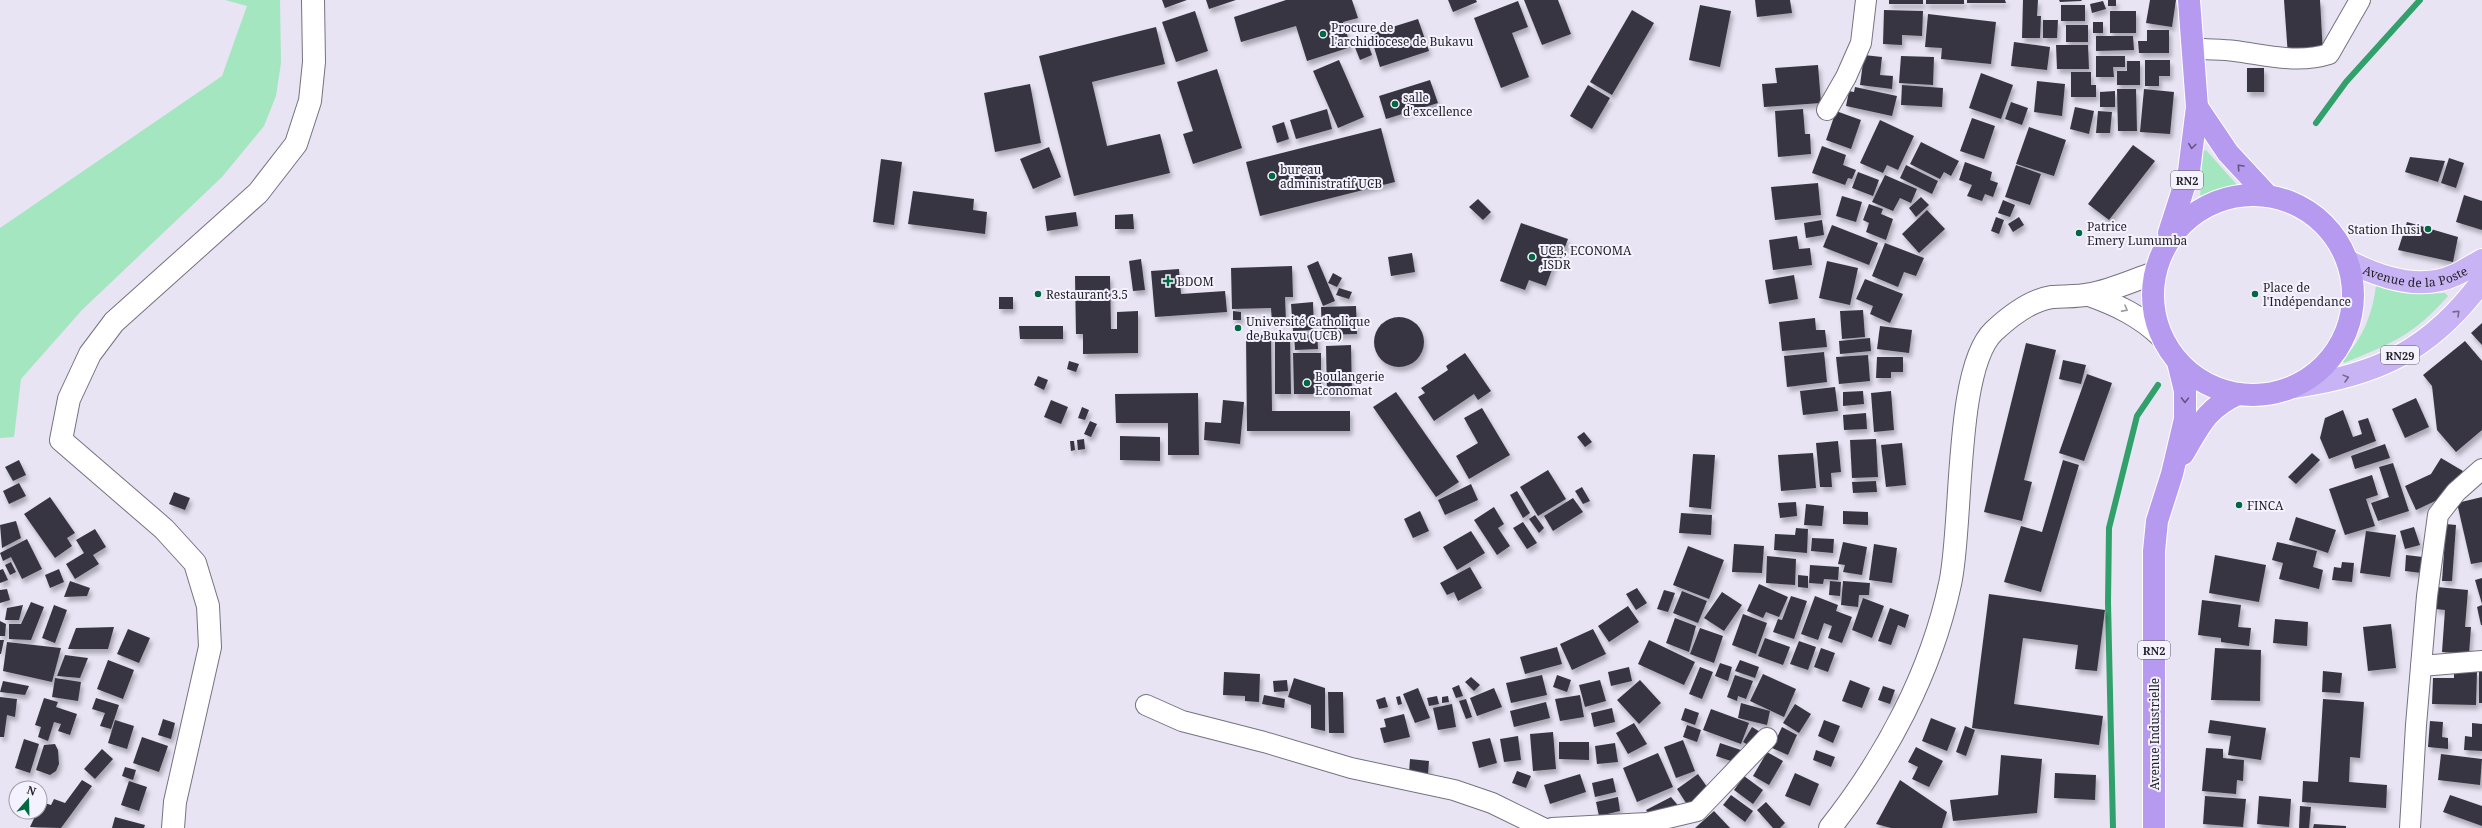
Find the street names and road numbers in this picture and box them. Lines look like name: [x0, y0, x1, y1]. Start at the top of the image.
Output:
road number: RN2: [2171, 171, 2203, 189]
street label: Avenue de la Poste: [2362, 259, 2468, 273]
road number: RN29: [2381, 346, 2419, 364]
road number: RN2: [2138, 641, 2170, 659]
street label: Avenue Industrielle: [2146, 678, 2163, 790]

